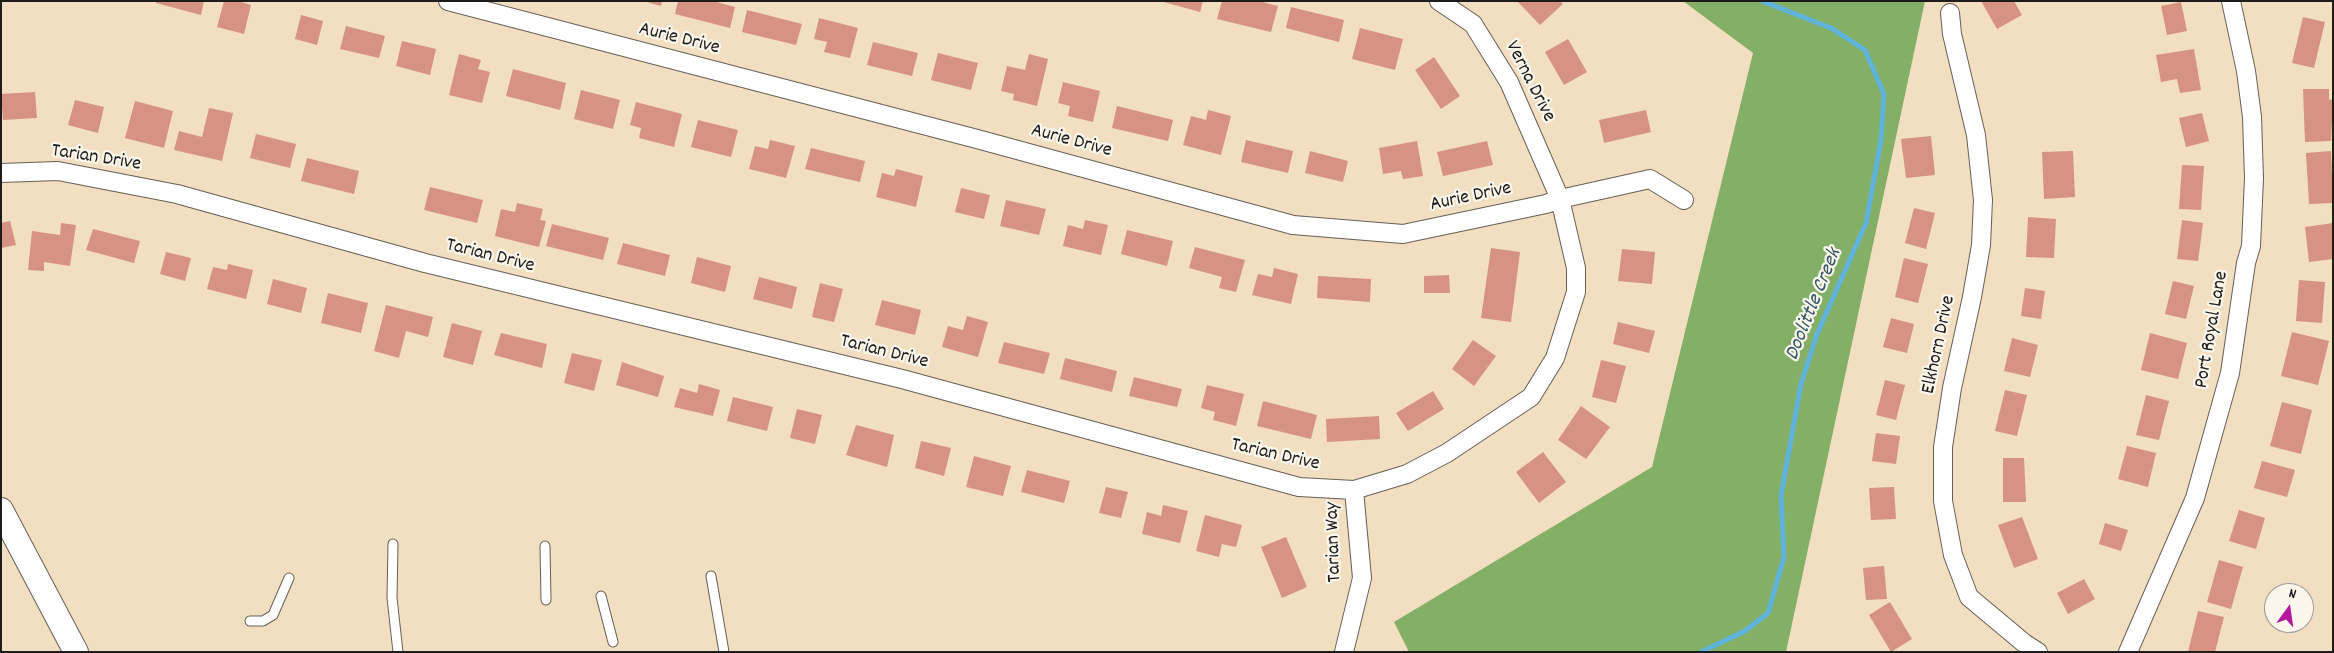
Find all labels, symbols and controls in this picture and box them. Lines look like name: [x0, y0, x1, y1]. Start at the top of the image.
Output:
street label: Aurie Drive: [636, 18, 722, 62]
street label: Verna Drive: [1498, 38, 1560, 126]
street label: Aurie Drive: [1028, 120, 1114, 164]
street label: Tarian Drive: [50, 140, 142, 178]
street label: Aurie Drive: [1428, 178, 1514, 218]
street label: Tarian Drive: [443, 234, 537, 280]
water label: Doolittle Creek: [1781, 245, 1849, 365]
street label: Port Royal Lane: [2191, 270, 2235, 390]
street label: Elkhorn Drive: [1918, 294, 1962, 396]
street label: Tarian Drive: [837, 330, 931, 376]
street label: Tarian Drive: [1228, 434, 1322, 478]
street label: Tarian Way: [1322, 501, 1348, 583]
north arrow: [2264, 583, 2314, 633]
text: N: [2287, 584, 2298, 605]

